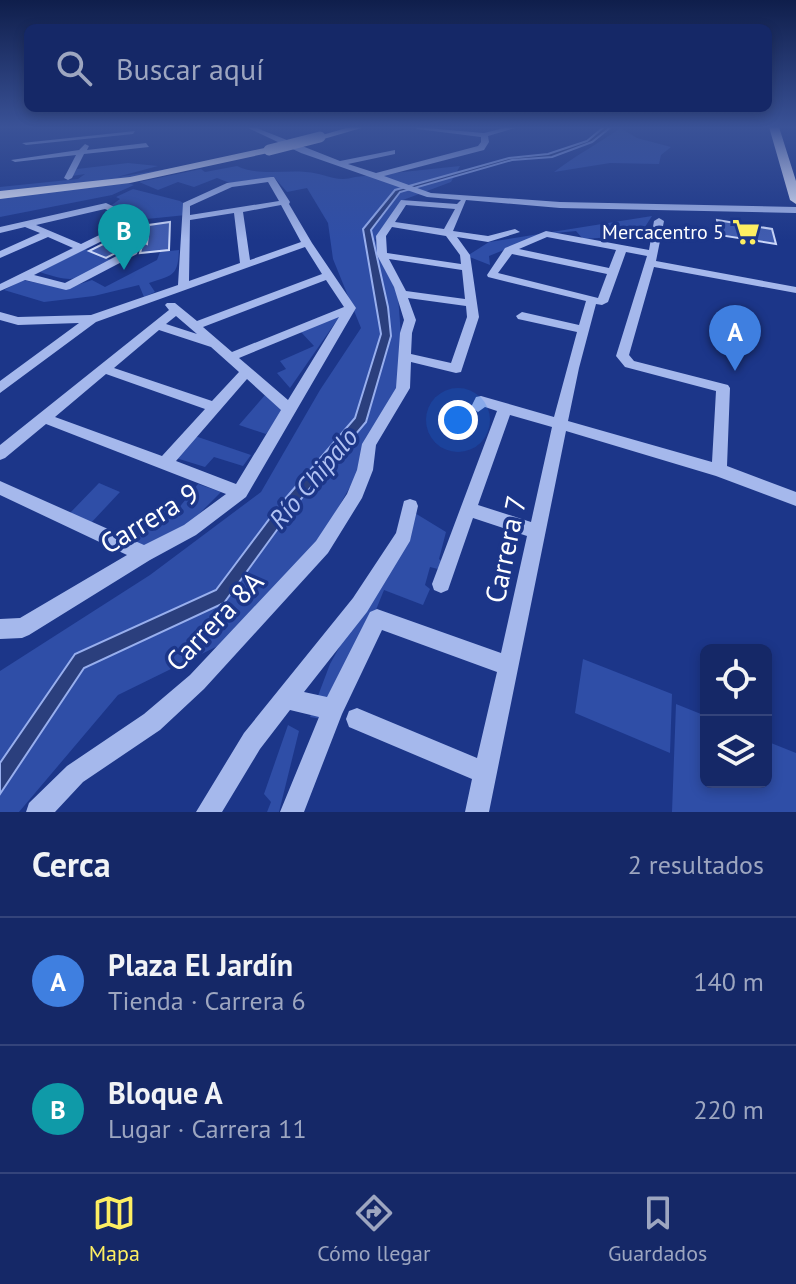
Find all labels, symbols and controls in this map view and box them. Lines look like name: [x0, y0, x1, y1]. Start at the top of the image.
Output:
search box: [24, 24, 772, 112]
icon: search: [52, 46, 96, 90]
text: Buscar aquí: [116, 49, 264, 88]
pin: B: [98, 204, 150, 270]
supermarket icon: Mercacentro 5: [731, 217, 761, 247]
place label: Mercacentro 5: [602, 219, 724, 245]
pin: A: [709, 305, 761, 371]
your location: [438, 400, 478, 440]
water label: Río Chipalo: [261, 421, 365, 535]
street label: Carrera 9: [93, 474, 205, 562]
street label: Carrera 7: [476, 492, 534, 606]
street label: Carrera 8A: [157, 563, 271, 679]
map controls: [700, 644, 772, 788]
button: locate: [700, 644, 772, 716]
button: layers: [700, 716, 772, 788]
text: Cerca: [32, 842, 111, 886]
text: 2 resultados: [628, 848, 764, 881]
text: Plaza El Jardín: [108, 945, 293, 984]
text: A: [50, 965, 66, 998]
text: 140 m: [693, 965, 764, 998]
text: Tienda · Carrera 6: [108, 984, 306, 1017]
text: Bloque A: [108, 1073, 223, 1112]
text: B: [50, 1093, 66, 1126]
text: 220 m: [693, 1093, 764, 1126]
text: Lugar · Carrera 11: [108, 1112, 307, 1145]
tab: Mapa: [89, 1191, 140, 1267]
tab: Cómo llegar: [317, 1191, 430, 1267]
tab: Guardados: [608, 1191, 707, 1267]

